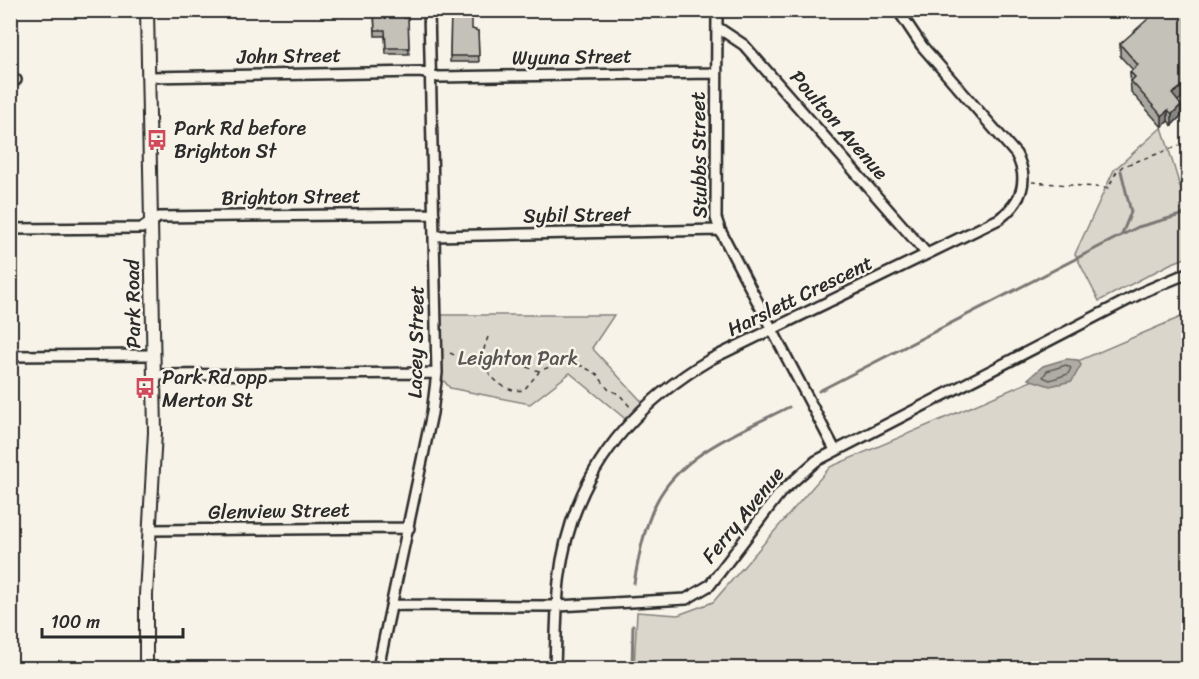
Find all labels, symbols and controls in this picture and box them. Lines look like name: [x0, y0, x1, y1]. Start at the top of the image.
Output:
street label: John Street: [236, 38, 342, 74]
street label: Wyuna Street: [512, 38, 633, 76]
street label: Poulton Avenue: [781, 62, 897, 189]
street label: Stubbs Street: [680, 91, 718, 219]
place label: Park Rd before Brighton St: [174, 111, 306, 169]
bus stop icon: Park Rd before Brighton St: [145, 128, 169, 152]
street label: Brighton Street: [221, 178, 361, 216]
street label: Sybil Street: [523, 197, 632, 233]
street label: Harslett Crescent: [721, 245, 879, 346]
street label: Park Road: [115, 258, 151, 349]
street label: Lacey Street: [398, 285, 434, 399]
park label: Leighton Park: [458, 341, 578, 376]
place label: Park Rd opp Merton St: [162, 360, 268, 418]
bus stop icon: Park Rd opp Merton St: [133, 376, 157, 400]
street label: Ferry Avenue: [693, 458, 794, 571]
street label: Glenview Street: [208, 492, 350, 530]
scale bar: [42, 601, 183, 639]
text: 100 m: [51, 606, 100, 638]

